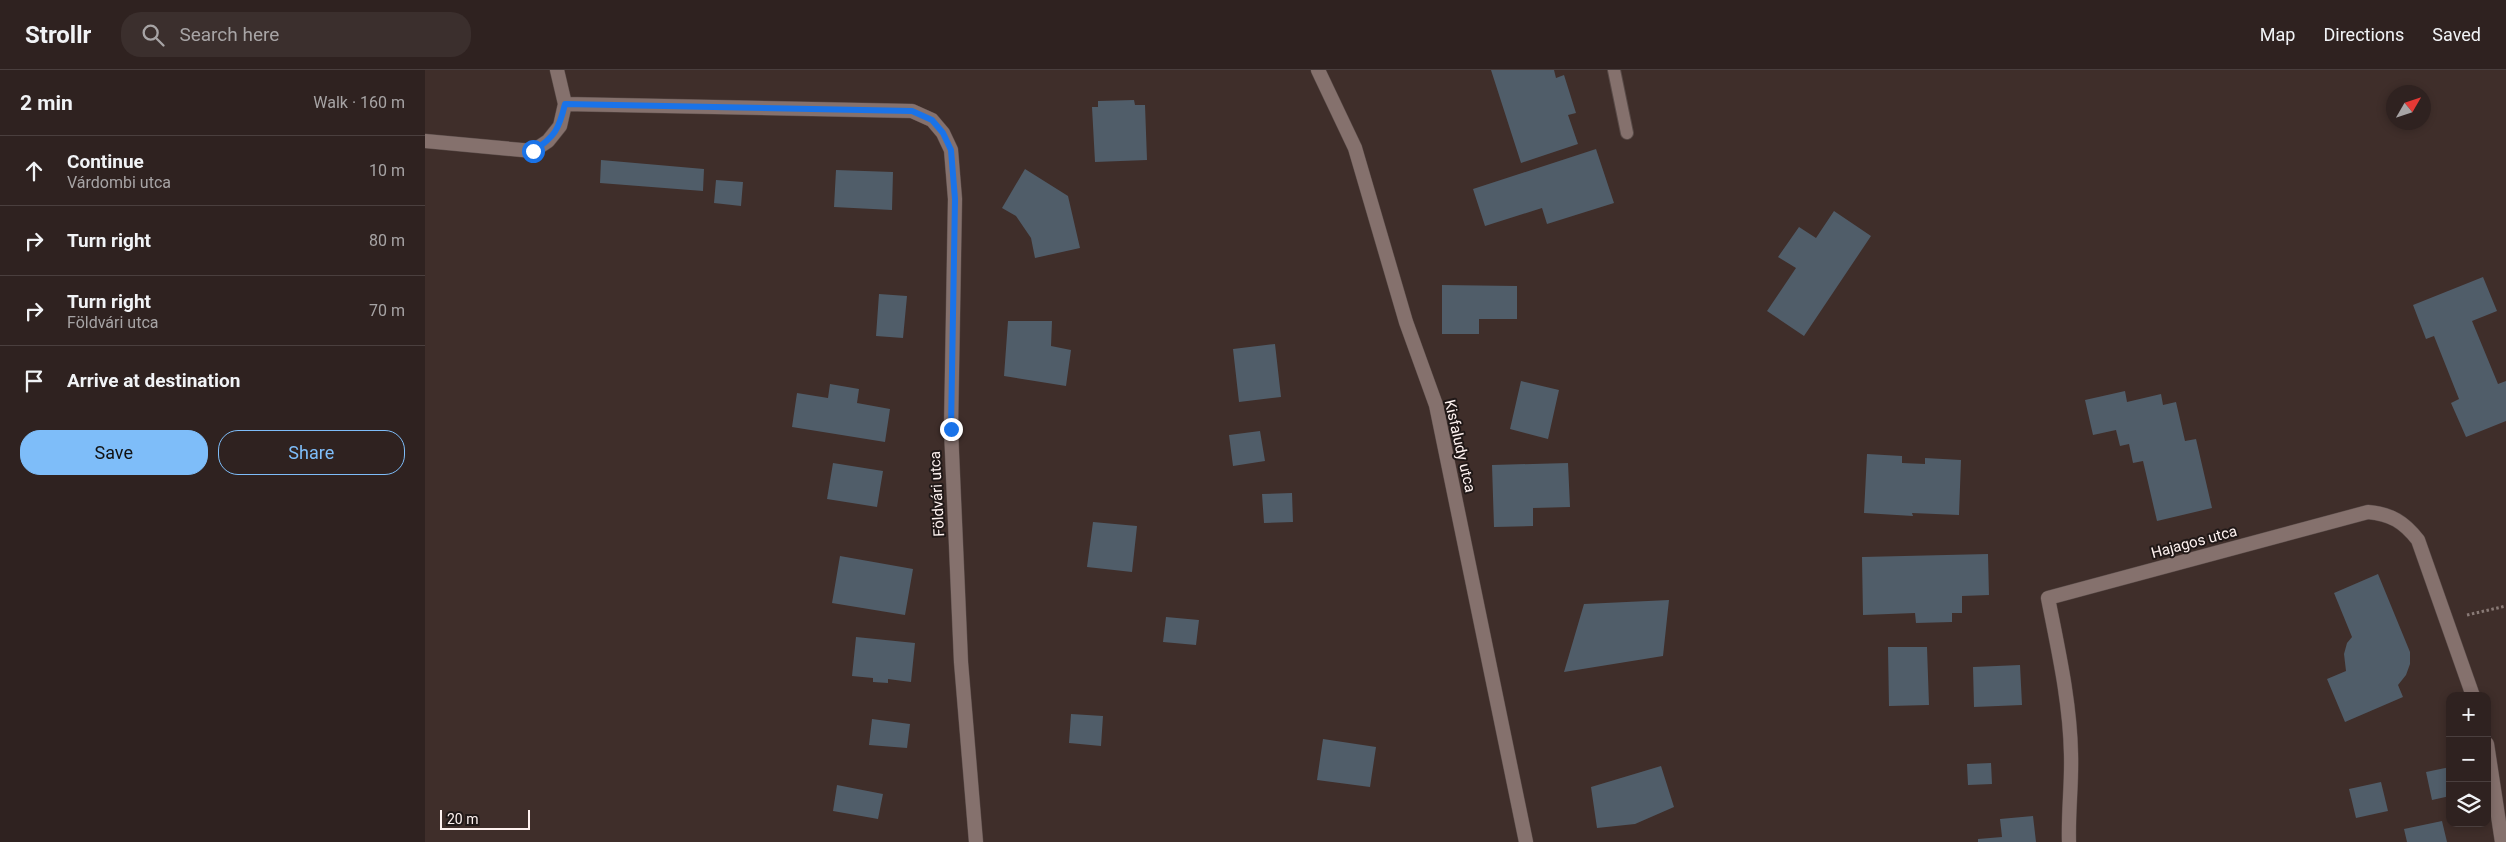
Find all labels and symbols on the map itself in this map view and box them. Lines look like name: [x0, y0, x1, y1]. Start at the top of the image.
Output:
north arrow: [2386, 85, 2431, 130]
route start: [522, 140, 545, 163]
street label: Kisfaludy utca: [1441, 398, 1479, 494]
route end: [940, 418, 963, 441]
street label: Földvári utca: [926, 451, 948, 537]
street label: Hajagos utca: [2149, 522, 2239, 562]
scale bar: [440, 807, 530, 830]

